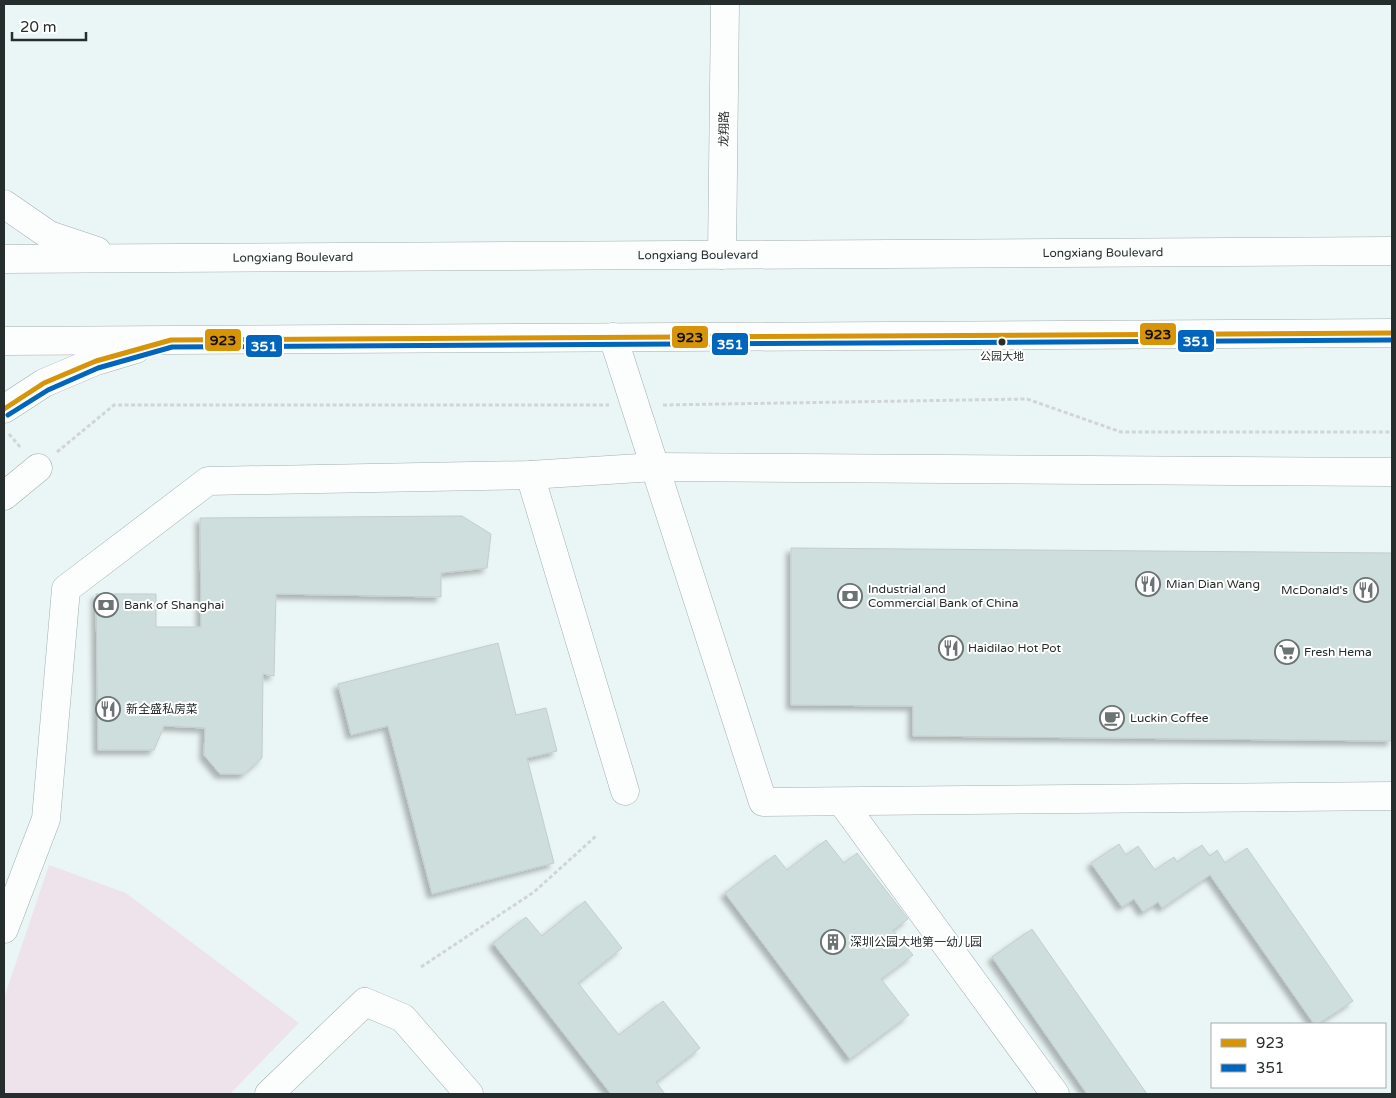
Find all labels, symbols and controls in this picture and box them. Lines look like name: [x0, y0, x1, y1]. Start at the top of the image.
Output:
scale bar: [12, 10, 86, 42]
text: 20 m: [20, 18, 57, 36]
street label: 龙翔路: [717, 111, 731, 147]
street label: Longxiang Boulevard: [1043, 245, 1163, 260]
street label: Longxiang Boulevard: [638, 248, 758, 262]
street label: Longxiang Boulevard: [233, 250, 353, 265]
line badge: 923: [1139, 322, 1177, 346]
line badge: 923: [671, 325, 709, 349]
text: 923: [1145, 326, 1171, 343]
line badge: 923: [204, 328, 242, 352]
text: 923: [677, 329, 703, 346]
line badge: 351: [1177, 329, 1215, 353]
text: 923: [210, 332, 236, 349]
line badge: 351: [711, 332, 749, 356]
text: 351: [1183, 333, 1209, 350]
line badge: 351: [245, 334, 283, 358]
text: 351: [717, 336, 743, 353]
marker: 公园大地: [997, 337, 1007, 347]
text: 351: [251, 338, 277, 355]
place label: 公园大地: [980, 350, 1024, 363]
restaurant icon: Mian Dian Wang: [1135, 571, 1161, 597]
place label: Mian Dian Wang: [1166, 577, 1260, 591]
restaurant icon: McDonald's: [1353, 577, 1379, 603]
place label: Industrial and Commercial Bank of China: [868, 582, 1019, 610]
bank icon: Industrial and Commercial Bank of China: [837, 583, 863, 609]
place label: McDonald's: [1281, 583, 1348, 597]
bank icon: Bank of Shanghai: [93, 592, 119, 618]
place label: Bank of Shanghai: [124, 598, 224, 612]
restaurant icon: Haidilao Hot Pot: [938, 635, 964, 661]
supermarket icon: Fresh Hema: [1274, 639, 1300, 665]
place label: Haidilao Hot Pot: [968, 641, 1061, 655]
place label: Fresh Hema: [1304, 645, 1372, 659]
restaurant icon: 新全盛私房菜: [95, 696, 121, 722]
place label: 新全盛私房菜: [126, 702, 198, 716]
cafe icon: Luckin Coffee: [1099, 705, 1125, 731]
place label: Luckin Coffee: [1130, 711, 1209, 725]
building icon: 深圳公园大地第一幼儿园: [820, 929, 846, 955]
place label: 深圳公园大地第一幼儿园: [850, 935, 982, 949]
legend: [1211, 1023, 1386, 1088]
text: 923: [1256, 1034, 1284, 1052]
text: 351: [1256, 1059, 1284, 1077]

